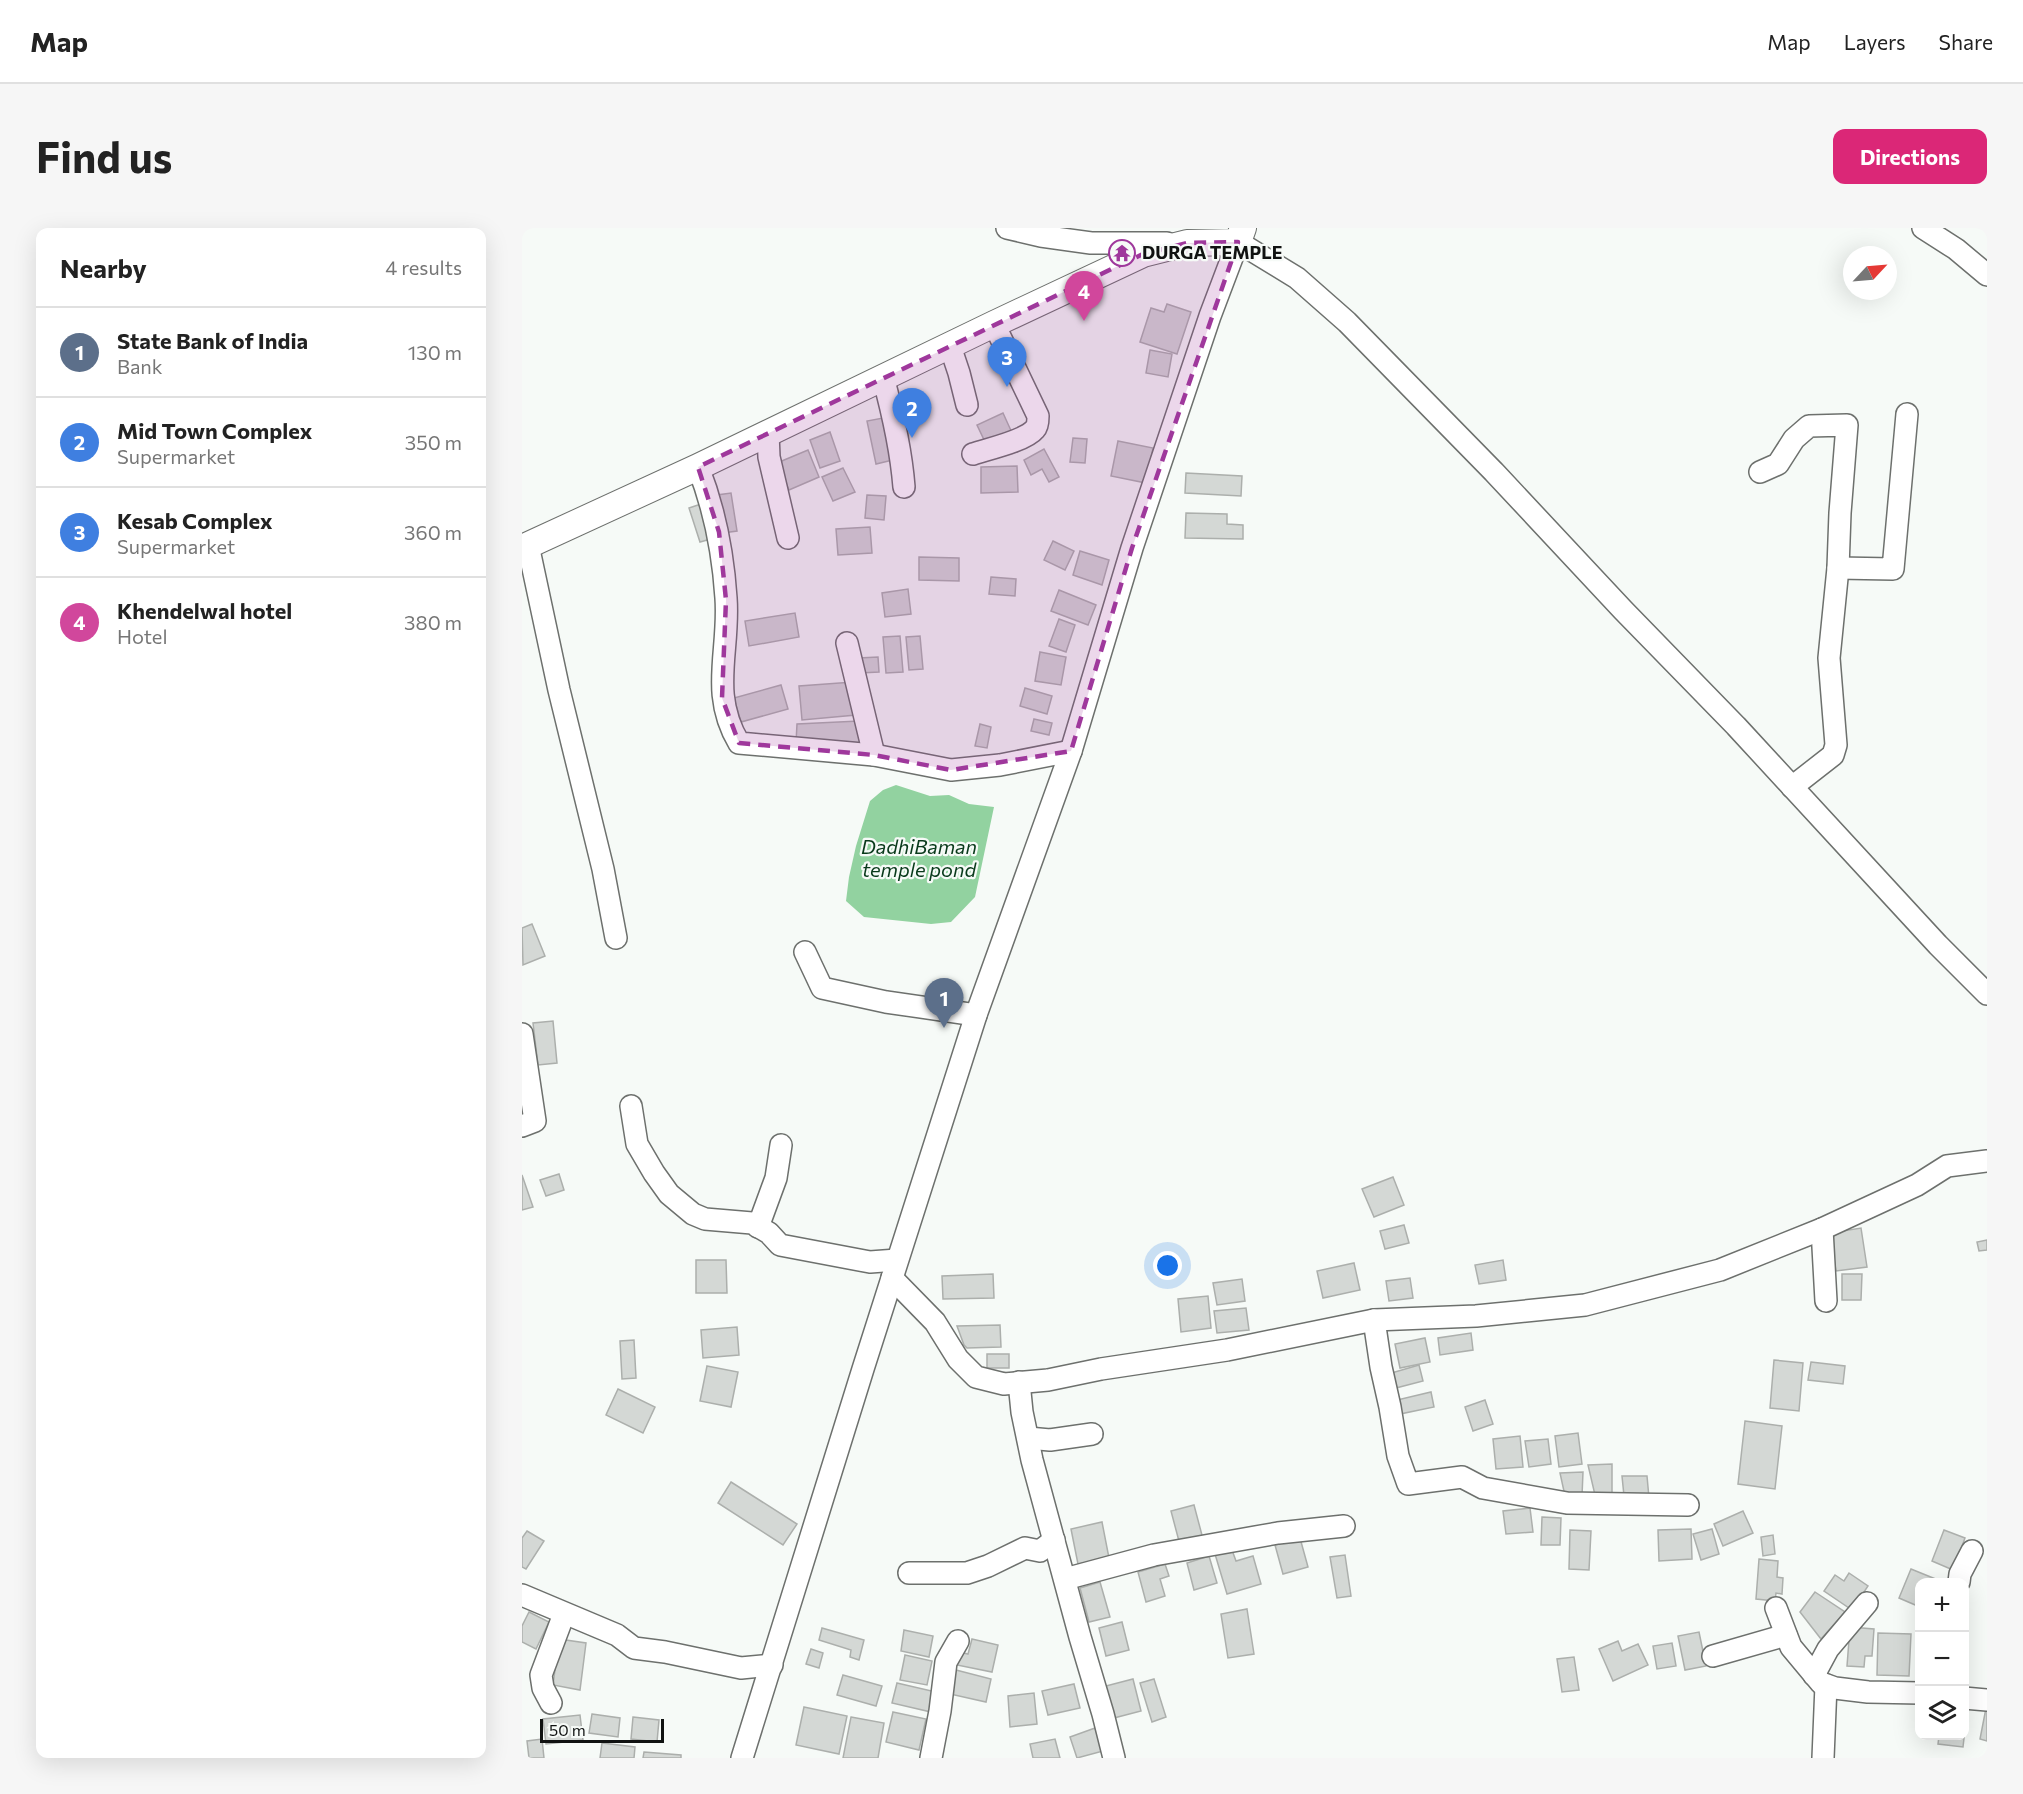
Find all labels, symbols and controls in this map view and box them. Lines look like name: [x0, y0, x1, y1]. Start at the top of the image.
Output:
text: Map: [30, 24, 88, 58]
text: Map: [1767, 29, 1811, 54]
text: Layers: [1844, 29, 1906, 54]
text: Share: [1939, 29, 1993, 54]
button: Directions: [1833, 129, 1987, 184]
text: Find us: [36, 130, 172, 182]
temple icon: DURGA TEMPLE: [1107, 238, 1137, 268]
place label: DURGA TEMPLE: [1142, 241, 1282, 263]
north arrow: [1843, 246, 1897, 300]
text: Nearby: [60, 252, 147, 283]
text: 4 results: [385, 255, 462, 279]
pin: 4: [1064, 272, 1104, 321]
text: State Bank of India: [117, 327, 308, 354]
pin: 3: [988, 338, 1026, 387]
text: 1: [75, 340, 84, 364]
text: 130 m: [408, 340, 462, 364]
text: Bank: [117, 354, 163, 378]
pin: 2: [892, 388, 932, 438]
text: Mid Town Complex: [117, 417, 312, 444]
text: 2: [74, 430, 85, 454]
text: 350 m: [405, 430, 462, 454]
text: Supermarket: [117, 444, 235, 468]
text: Kesab Complex: [117, 507, 273, 534]
text: 3: [74, 520, 85, 544]
text: 360 m: [404, 520, 462, 544]
text: Supermarket: [117, 534, 235, 558]
text: Khendelwal hotel: [117, 597, 292, 624]
text: 4: [73, 610, 86, 634]
text: 380 m: [404, 610, 462, 634]
text: Hotel: [117, 624, 167, 648]
water label: DadhiBaman temple pond: [861, 834, 978, 881]
pin: 1: [924, 978, 964, 1028]
your location: [1153, 1251, 1182, 1280]
map controls: [1915, 1578, 1969, 1740]
button: +: [1915, 1578, 1969, 1632]
button: −: [1915, 1632, 1969, 1686]
button: layers: [1915, 1686, 1969, 1740]
scale bar: [540, 1716, 664, 1744]
text: 50 m: [549, 1720, 586, 1739]

